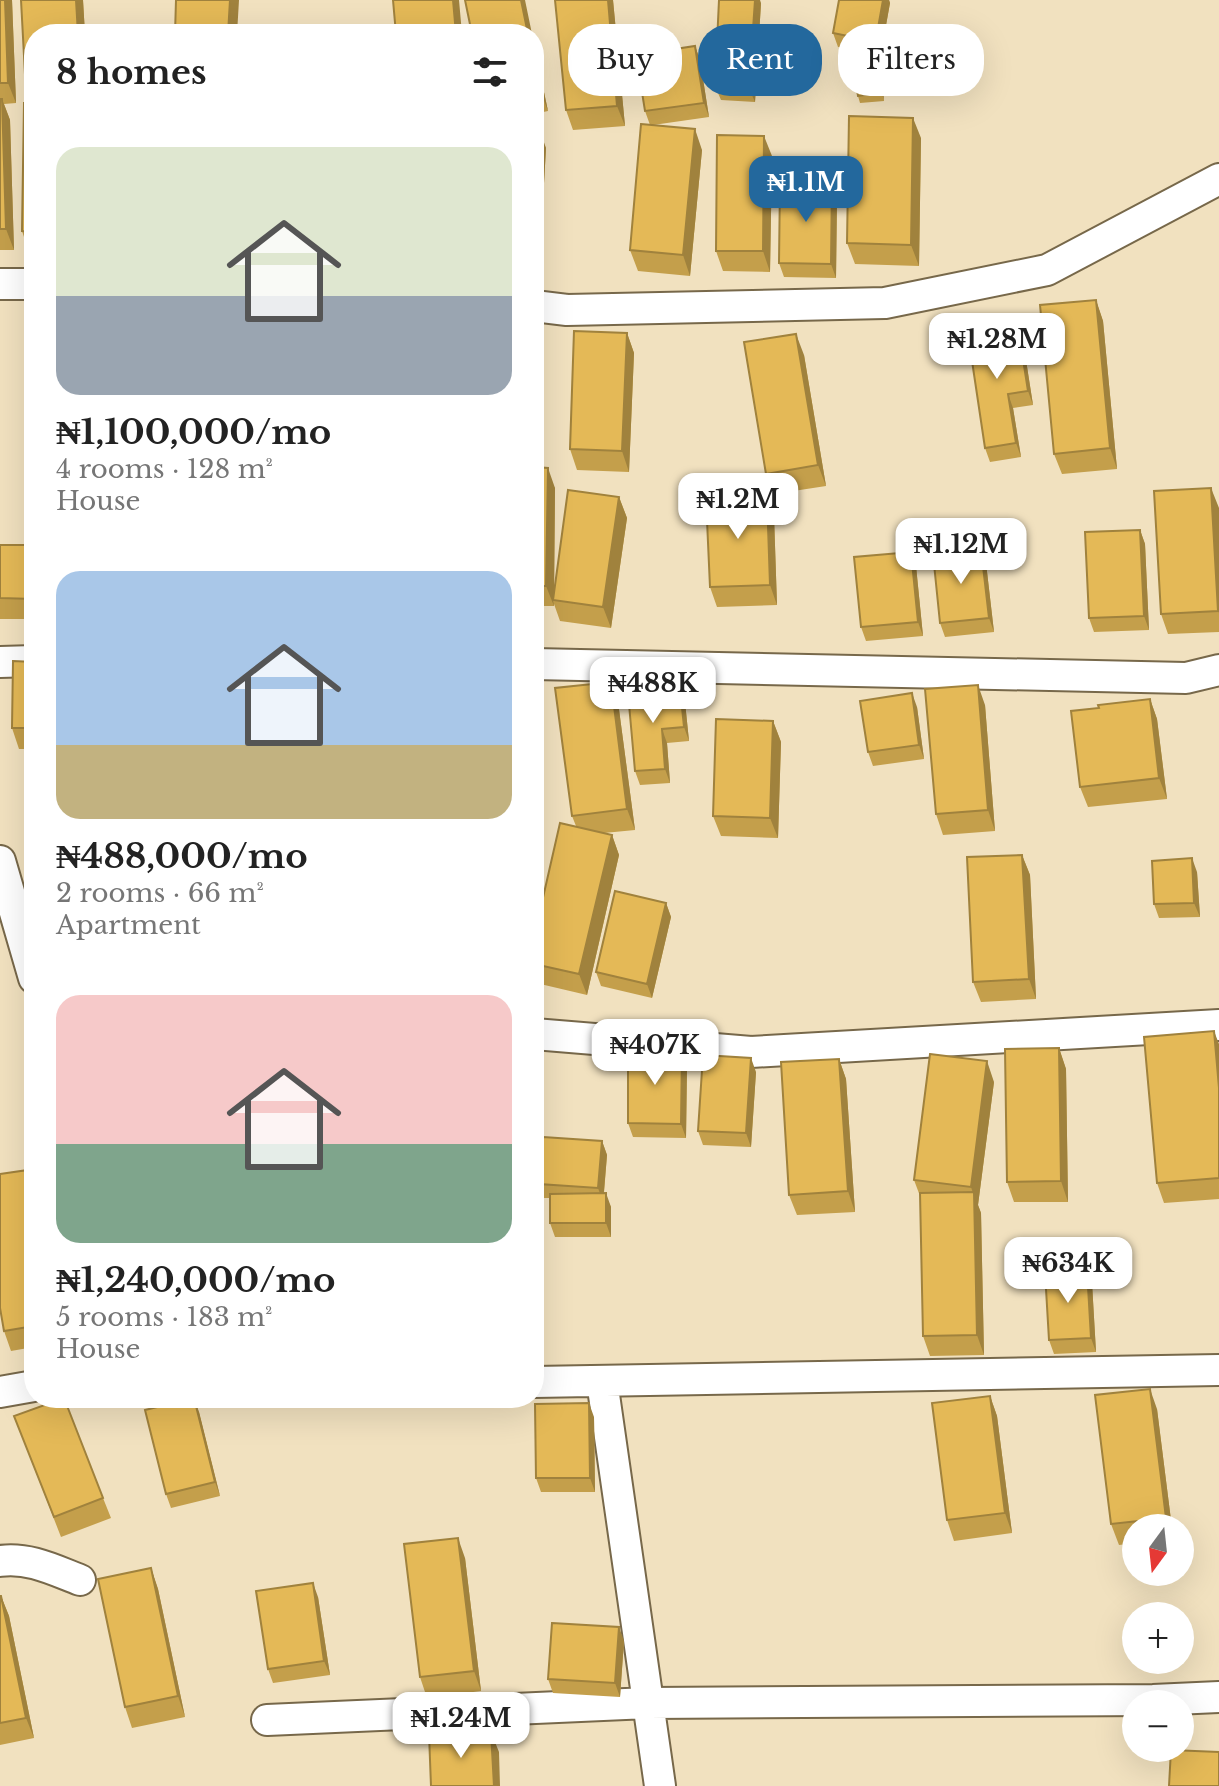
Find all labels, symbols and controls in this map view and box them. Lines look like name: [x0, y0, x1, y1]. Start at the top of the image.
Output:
chip: Buy: [568, 24, 682, 96]
chip: Rent: [698, 24, 822, 96]
chip: Filters: [838, 24, 984, 96]
icon: filters: [468, 50, 512, 94]
text: 8 homes: [56, 51, 207, 93]
pin: ₦1.1M: [750, 156, 862, 224]
text: ₦1.1M: [767, 166, 845, 198]
icon: home: [212, 199, 356, 343]
pin: ₦1.28M: [932, 313, 1062, 381]
text: ₦1.28M: [947, 323, 1047, 355]
text: ₦1,100,000/mo: [56, 411, 331, 453]
text: 4 rooms · 128 m²: [56, 453, 273, 485]
pin: ₦1.2M: [682, 473, 794, 541]
text: ₦1.2M: [696, 483, 780, 515]
text: House: [56, 485, 140, 517]
pin: ₦1.12M: [896, 518, 1026, 586]
text: ₦1.12M: [914, 528, 1008, 560]
icon: home: [212, 623, 356, 767]
pin: ₦488K: [597, 657, 709, 725]
text: ₦488K: [608, 667, 698, 699]
text: ₦488,000/mo: [56, 835, 308, 877]
text: 2 rooms · 66 m²: [56, 877, 264, 909]
text: Apartment: [56, 909, 201, 941]
pin: ₦407K: [599, 1019, 711, 1087]
text: ₦407K: [610, 1029, 700, 1061]
icon: home: [212, 1047, 356, 1191]
pin: ₦634K: [1012, 1237, 1124, 1305]
text: ₦634K: [1022, 1247, 1114, 1279]
text: ₦1,240,000/mo: [56, 1259, 336, 1301]
text: 5 rooms · 183 m²: [56, 1301, 273, 1333]
text: House: [56, 1333, 140, 1365]
north arrow: [1122, 1514, 1194, 1586]
map controls: [1122, 1514, 1194, 1762]
button: +: [1122, 1602, 1194, 1674]
button: −: [1122, 1690, 1194, 1762]
pin: ₦1.24M: [396, 1692, 526, 1760]
text: ₦1.24M: [411, 1702, 511, 1734]

